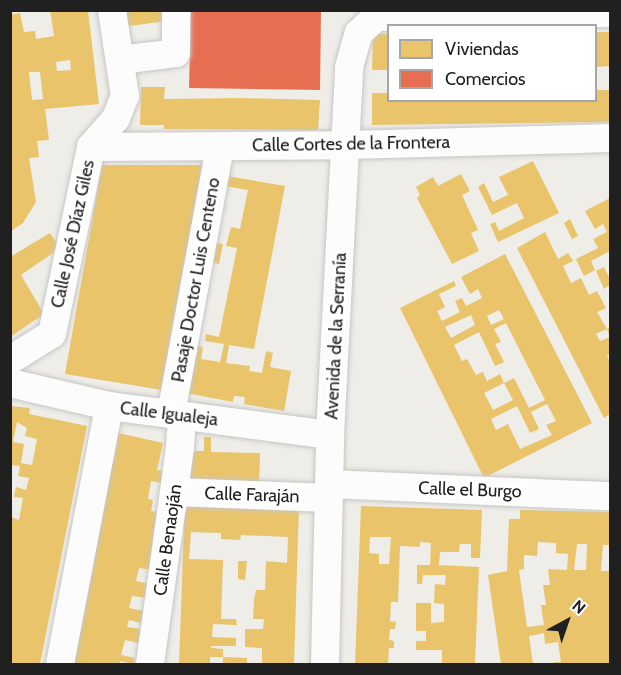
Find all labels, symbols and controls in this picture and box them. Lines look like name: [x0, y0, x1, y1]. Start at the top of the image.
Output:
legend: [387, 24, 597, 102]
text: Viviendas: [445, 38, 519, 60]
text: Comercios: [445, 68, 526, 90]
street label: Calle Cortes de la Frontera: [252, 131, 450, 157]
street label: Calle José Díaz Giles: [47, 158, 99, 310]
street label: Pasaje Doctor Luis Centeno: [167, 176, 225, 384]
street label: Avenida de la Serranía: [321, 252, 351, 420]
street label: Calle Igualeja: [119, 397, 219, 431]
street label: Calle el Burgo: [418, 477, 522, 503]
street label: Calle Benaoján: [149, 483, 187, 597]
street label: Calle Faraján: [204, 483, 300, 507]
north arrow: [537, 591, 597, 651]
text: N: [568, 596, 589, 618]

